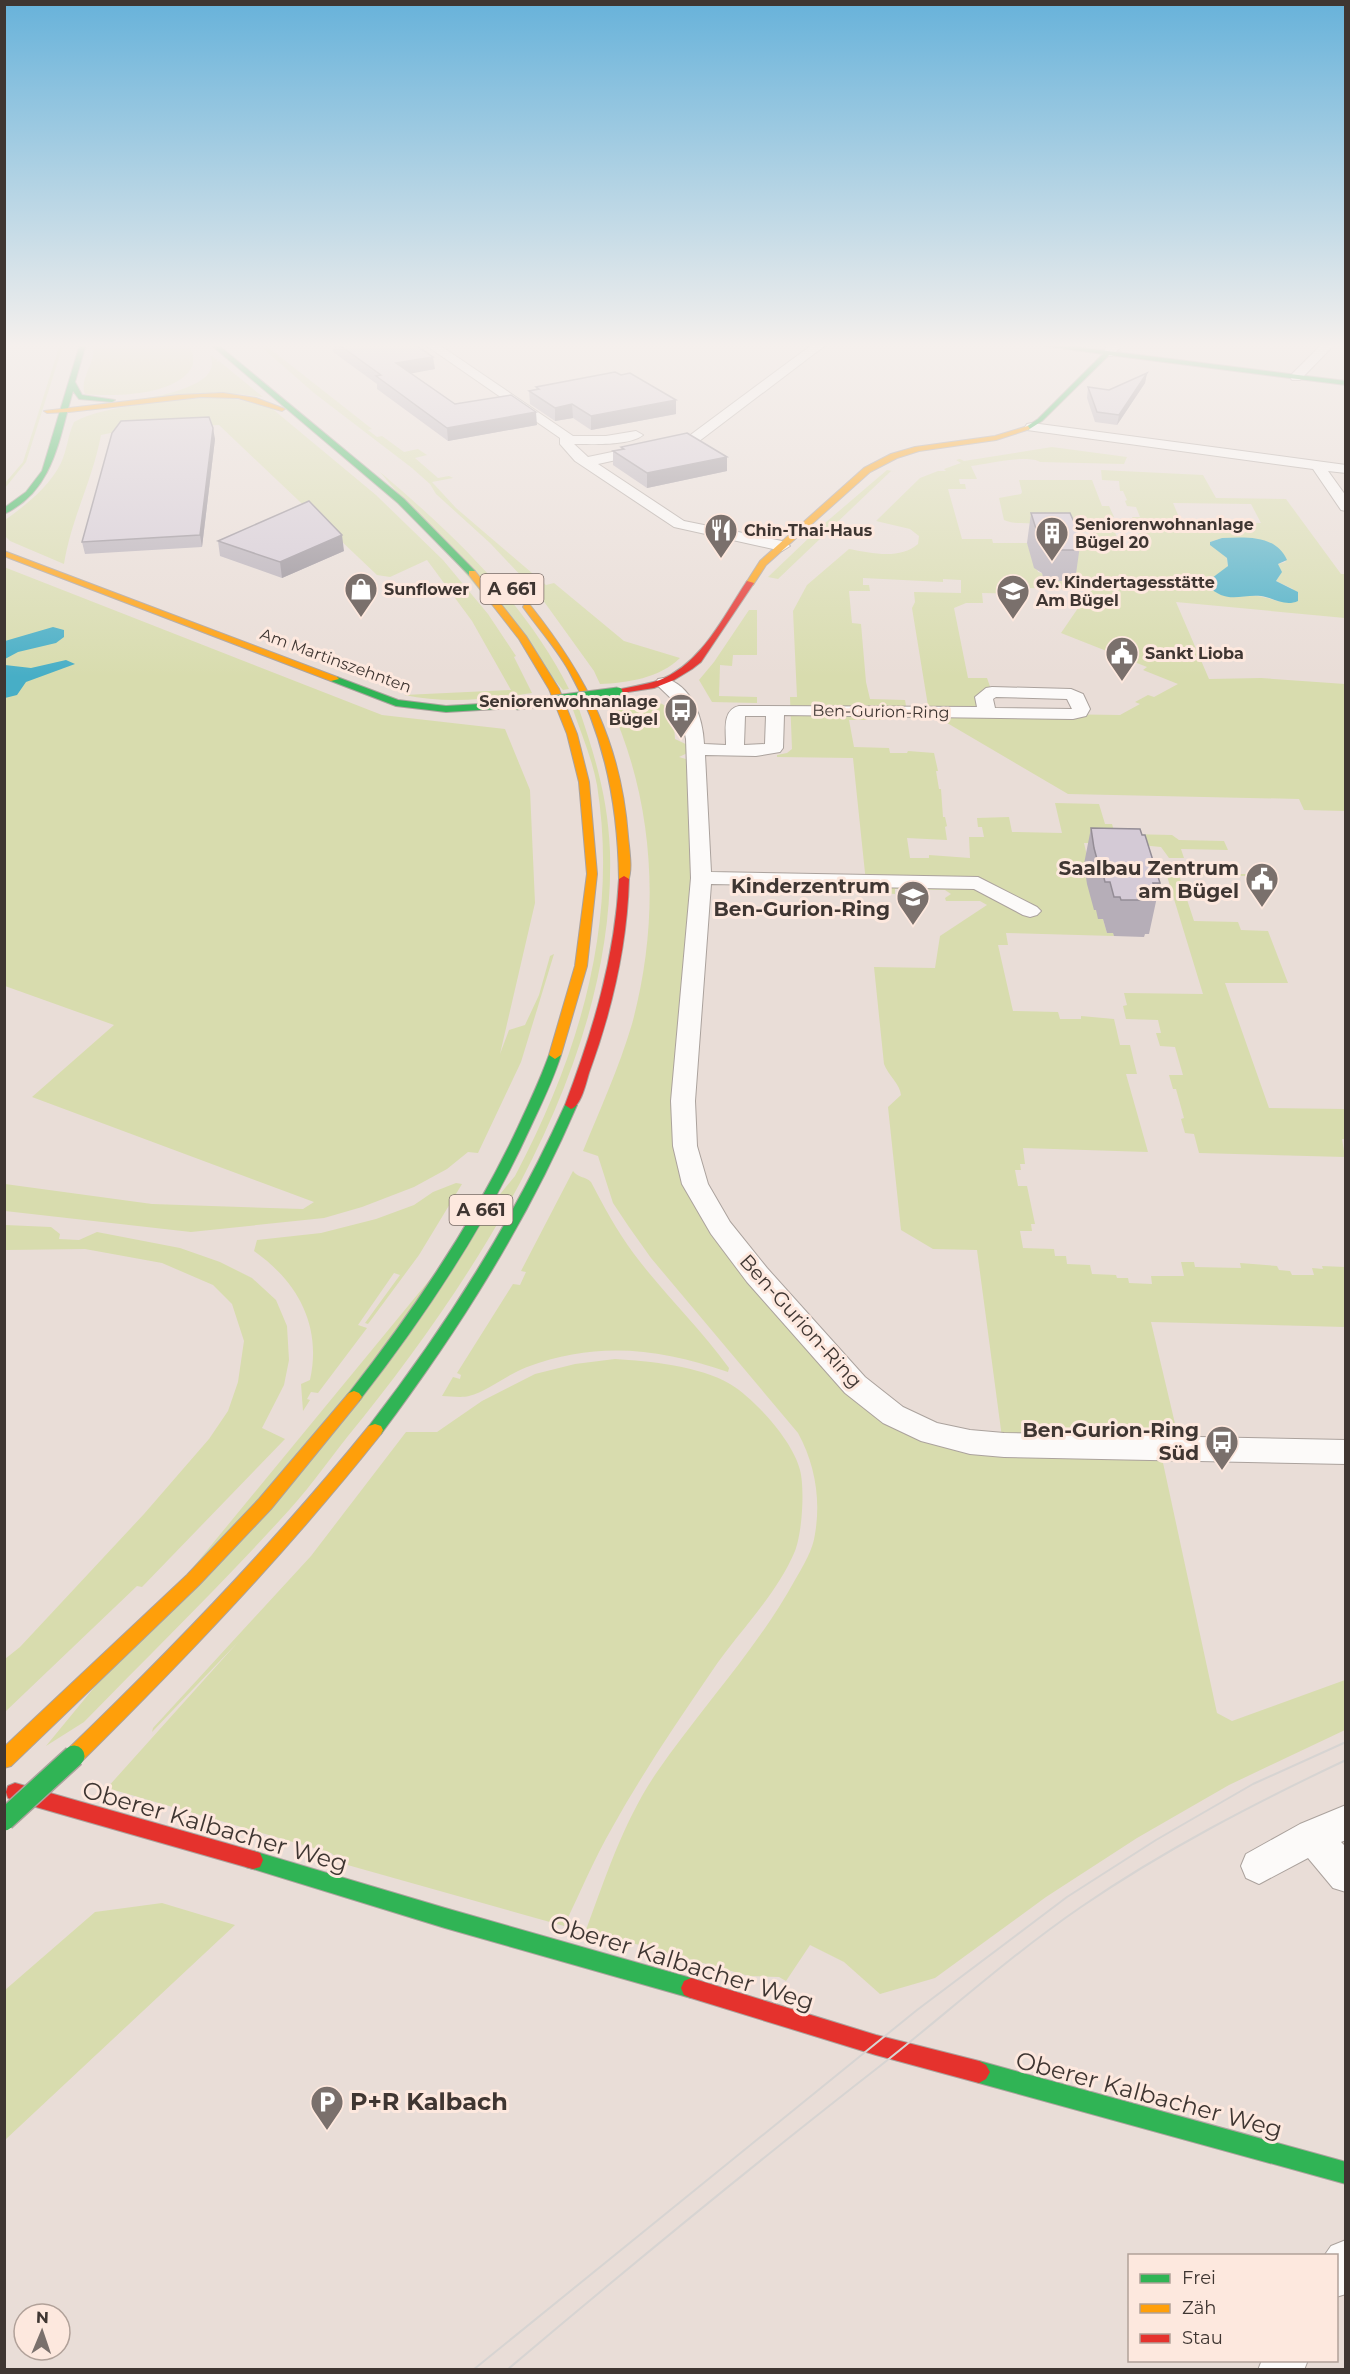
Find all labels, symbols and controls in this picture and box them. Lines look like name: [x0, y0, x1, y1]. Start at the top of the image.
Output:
restaurant icon: Chin-Thai-Haus: [703, 512, 739, 559]
building icon: Seniorenwohnanlage Bügel 20: [1034, 515, 1070, 562]
place label: Seniorenwohnanlage Bügel 20: [1075, 515, 1254, 552]
place label: Chin-Thai-Haus: [744, 521, 873, 540]
shop icon: Sunflower: [343, 571, 379, 618]
school or university icon: ev. Kindertagesstätte Am Bügel: [995, 573, 1031, 620]
place label: ev. Kindertagesstätte Am Bügel: [1035, 573, 1215, 610]
road number: A 661: [480, 574, 544, 604]
place label: Sunflower: [384, 580, 469, 599]
street label: Am Martinszehnten: [258, 624, 414, 697]
public building icon: Sankt Lioba: [1104, 635, 1140, 682]
place label: Sankt Lioba: [1145, 644, 1244, 663]
place label: Seniorenwohnanlage Bügel: [479, 692, 658, 729]
bus stop icon: Seniorenwohnanlage Bügel: [663, 692, 699, 739]
street label: Ben-Gurion-Ring: [812, 701, 950, 722]
place label: Saalbau Zentrum am Bügel: [1058, 856, 1239, 903]
public building icon: Saalbau Zentrum am Bügel: [1244, 861, 1280, 908]
place label: Kinderzentrum Ben-Gurion-Ring: [713, 874, 890, 921]
school or university icon: Kinderzentrum Ben-Gurion-Ring: [895, 879, 931, 926]
road number: A 661: [450, 1195, 512, 1225]
street label: Ben-Gurion-Ring: [735, 1249, 867, 1393]
place label: Ben-Gurion-Ring Süd: [1022, 1418, 1199, 1465]
bus stop icon: Ben-Gurion-Ring Süd: [1204, 1424, 1240, 1471]
street label: Oberer Kalbacher Weg: [79, 1775, 351, 1878]
street label: Oberer Kalbacher Weg: [547, 1909, 818, 2017]
street label: Oberer Kalbacher Weg: [1013, 2045, 1285, 2144]
parking icon: P+R Kalbach: [309, 2084, 345, 2131]
place label: P+R Kalbach: [350, 2087, 508, 2116]
legend: [1128, 2254, 1338, 2362]
text: Frei: [1182, 2267, 1216, 2289]
text: Zäh: [1182, 2297, 1217, 2319]
north arrow: [12, 2302, 72, 2362]
text: N: [36, 2308, 49, 2327]
text: Stau: [1182, 2327, 1223, 2349]

